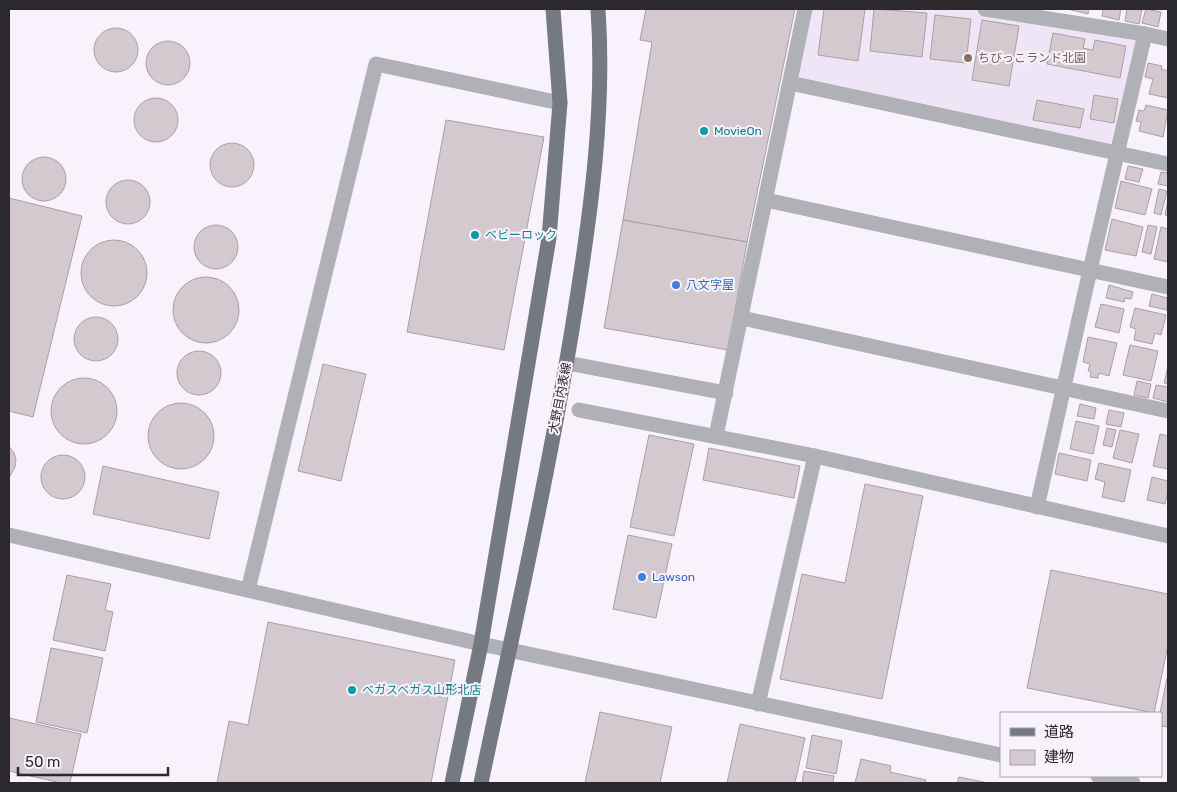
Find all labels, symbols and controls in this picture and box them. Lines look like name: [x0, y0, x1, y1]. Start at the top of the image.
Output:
place label: ちびっこランド北園: [978, 51, 1086, 65]
marker: ちびっこランド北園: [962, 52, 974, 64]
place label: MovieOn: [714, 124, 762, 138]
marker: MovieOn: [698, 125, 710, 137]
place label: ベビーロック: [485, 228, 557, 242]
marker: ベビーロック: [469, 229, 481, 241]
place label: 八文字屋: [686, 278, 734, 292]
marker: 八文字屋: [670, 279, 682, 291]
street label: 大野目内表線: [546, 361, 574, 435]
place label: Lawson: [652, 570, 695, 584]
marker: Lawson: [636, 571, 648, 583]
place label: ベガスベガス山形北店: [362, 683, 481, 697]
marker: ベガスベガス山形北店: [346, 684, 358, 696]
legend: [1000, 712, 1162, 777]
text: 道路: [1044, 723, 1074, 741]
scale bar: [18, 744, 168, 776]
text: 建物: [1044, 748, 1074, 766]
text: 50 m: [25, 753, 60, 771]

